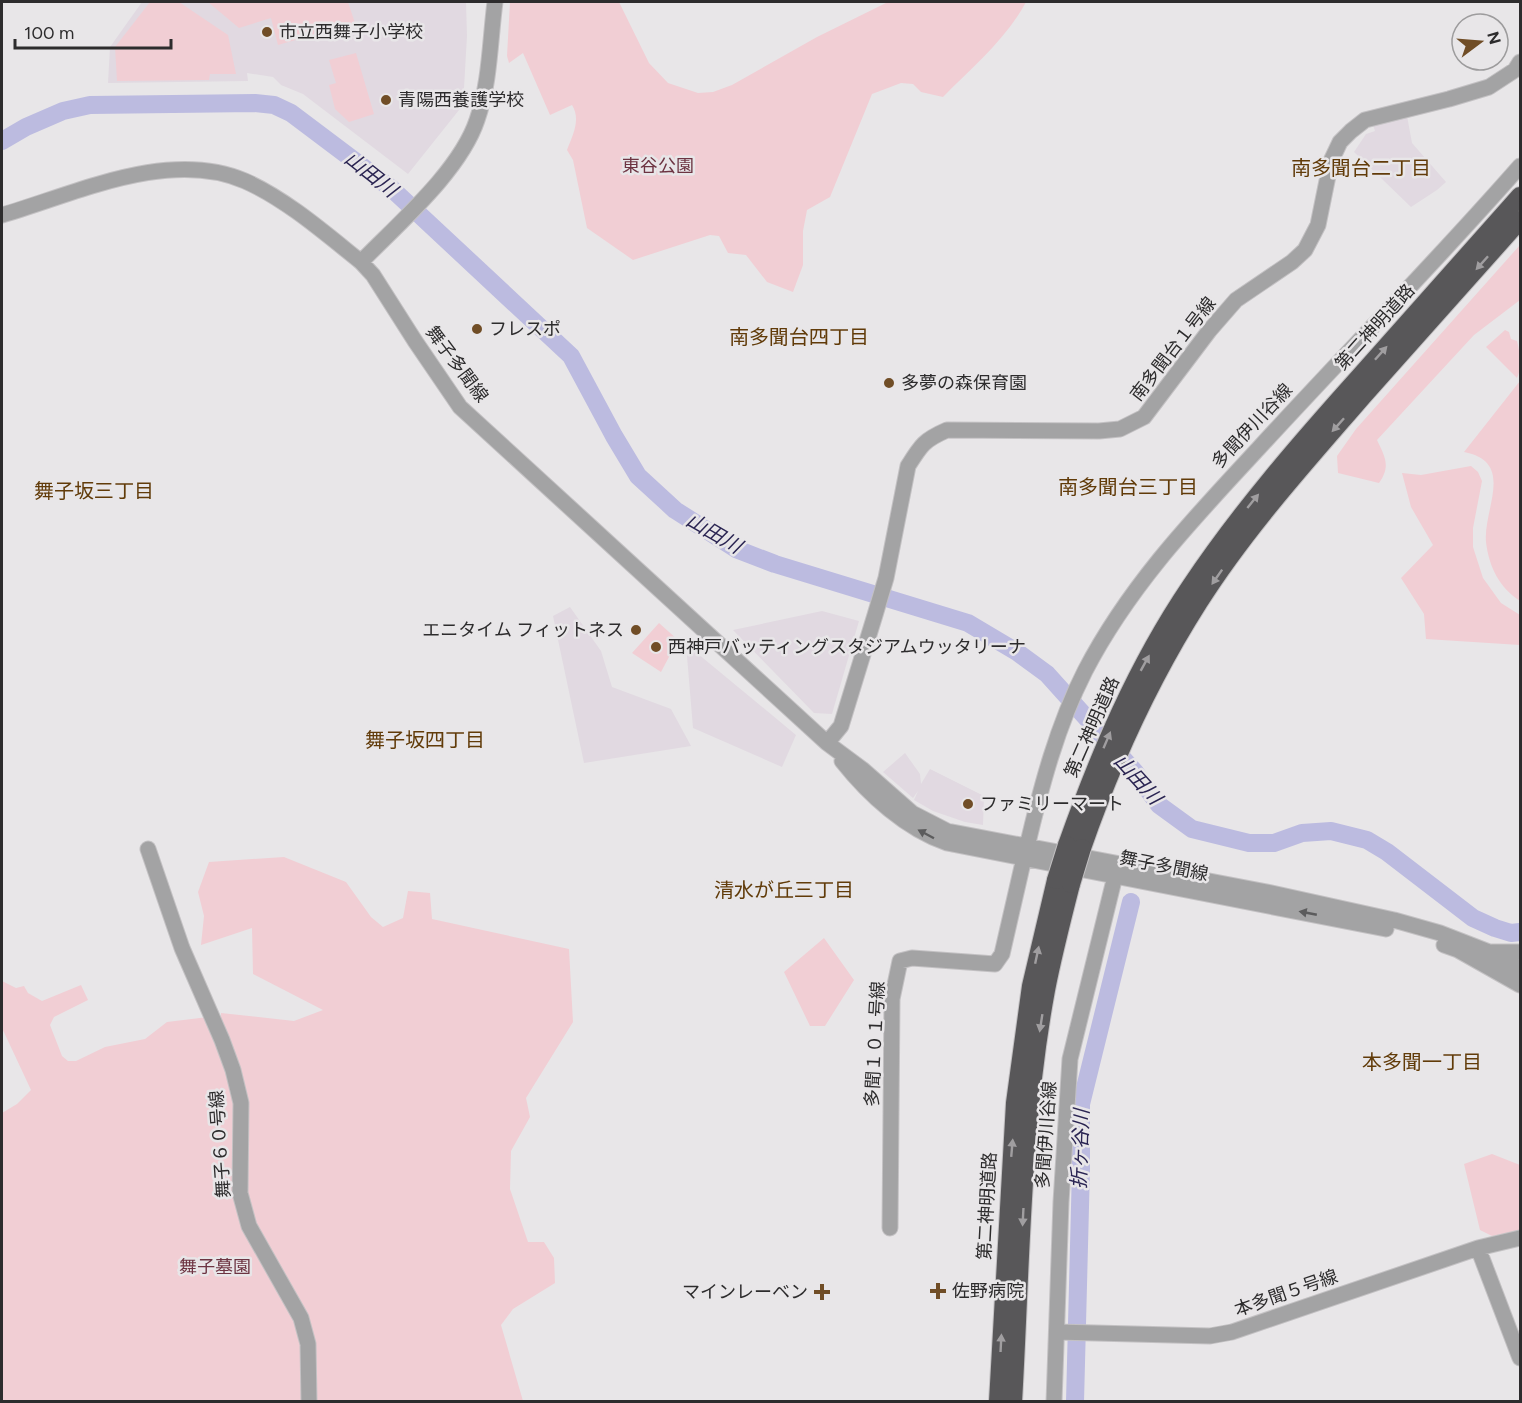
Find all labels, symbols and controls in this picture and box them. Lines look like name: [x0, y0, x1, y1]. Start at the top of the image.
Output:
scale bar: [15, 12, 171, 50]
north arrow: [1450, 12, 1510, 72]
place label: 市立西舞子小学校: [279, 21, 423, 43]
text: 100 m: [24, 22, 74, 44]
marker: 市立西舞子小学校: [260, 25, 274, 39]
text: N: [1483, 29, 1505, 47]
place label: 青陽西養護学校: [398, 89, 524, 111]
marker: 青陽西養護学校: [379, 93, 393, 107]
water label: 山田川: [340, 146, 404, 203]
park label: 東谷公園: [622, 155, 694, 177]
district label: 南多聞台二丁目: [1291, 156, 1431, 180]
one-way arrow: [1476, 255, 1489, 270]
street label: 第二神明道路: [1331, 280, 1419, 374]
street label: 南多聞台１号線: [1126, 293, 1220, 405]
place label: フレスポ: [489, 318, 561, 340]
street label: 舞子多聞線: [421, 321, 493, 407]
marker: フレスポ: [470, 322, 484, 336]
district label: 南多聞台四丁目: [729, 325, 869, 349]
one-way arrow: [1374, 346, 1387, 361]
place label: 多夢の森保育園: [901, 372, 1027, 394]
marker: 多夢の森保育園: [882, 376, 896, 390]
street label: 多聞伊川谷線: [1207, 379, 1297, 473]
one-way arrow: [1332, 417, 1345, 432]
district label: 南多聞台三丁目: [1058, 475, 1198, 499]
district label: 舞子坂三丁目: [34, 479, 154, 503]
one-way arrow: [1247, 493, 1260, 509]
water label: 山田川: [682, 508, 748, 559]
one-way arrow: [1211, 569, 1223, 585]
place label: エニタイム フィットネス: [422, 619, 624, 641]
marker: エニタイム フィットネス: [629, 623, 643, 637]
place label: 西神戸バッティングスタジアムウッタリーナ: [668, 636, 1026, 658]
marker: 西神戸バッティングスタジアムウッタリーナ: [649, 640, 663, 654]
one-way arrow: [1140, 654, 1150, 671]
street label: 第二神明道路: [1060, 673, 1124, 781]
district label: 舞子坂四丁目: [365, 728, 485, 752]
one-way arrow: [1103, 731, 1112, 748]
water label: 山田川: [1109, 749, 1168, 811]
place label: ファミリーマート: [980, 793, 1124, 815]
marker: ファミリーマート: [961, 797, 975, 811]
one-way arrow: [918, 829, 935, 839]
street label: 舞子多聞線: [1118, 847, 1210, 885]
district label: 清水が丘三丁目: [714, 878, 854, 902]
one-way arrow: [1298, 908, 1317, 917]
one-way arrow: [1033, 946, 1043, 965]
street label: 多聞１０１号線: [861, 981, 889, 1107]
one-way arrow: [1036, 1014, 1045, 1033]
district label: 本多聞一丁目: [1362, 1050, 1482, 1074]
street label: 多聞伊川谷線: [1031, 1080, 1061, 1190]
street label: 舞子６０号線: [205, 1089, 235, 1199]
water label: 折ヶ谷川: [1067, 1107, 1093, 1189]
one-way arrow: [1007, 1139, 1016, 1158]
street label: 第二神明道路: [973, 1151, 1001, 1261]
one-way arrow: [1019, 1208, 1028, 1227]
park label: 舞子墓園: [179, 1256, 251, 1278]
street label: 本多聞５号線: [1231, 1265, 1341, 1321]
place label: 佐野病院: [952, 1280, 1024, 1302]
place label: マインレーベン: [682, 1281, 808, 1303]
marker: 佐野病院: [929, 1282, 947, 1300]
marker: マインレーベン: [813, 1283, 831, 1301]
one-way arrow: [996, 1334, 1005, 1353]

